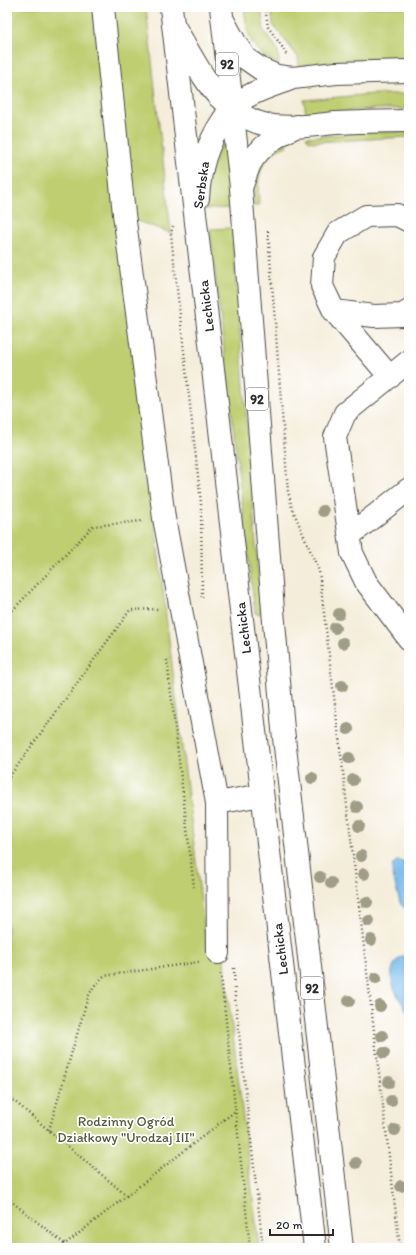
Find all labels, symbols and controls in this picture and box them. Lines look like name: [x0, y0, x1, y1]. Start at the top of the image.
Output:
road number: 92: [216, 53, 238, 75]
street label: Serbska: [190, 160, 213, 210]
street label: Lechicka: [195, 278, 218, 333]
road number: 92: [246, 388, 268, 410]
street label: Lechicka: [232, 600, 255, 655]
street label: Lechicka: [269, 921, 292, 976]
road number: 92: [301, 977, 323, 999]
park label: Rodzinny Ogród Działkowy "Urodzaj III": [57, 1113, 195, 1146]
scale bar: [270, 1211, 333, 1237]
text: 20 m: [276, 1218, 303, 1232]

